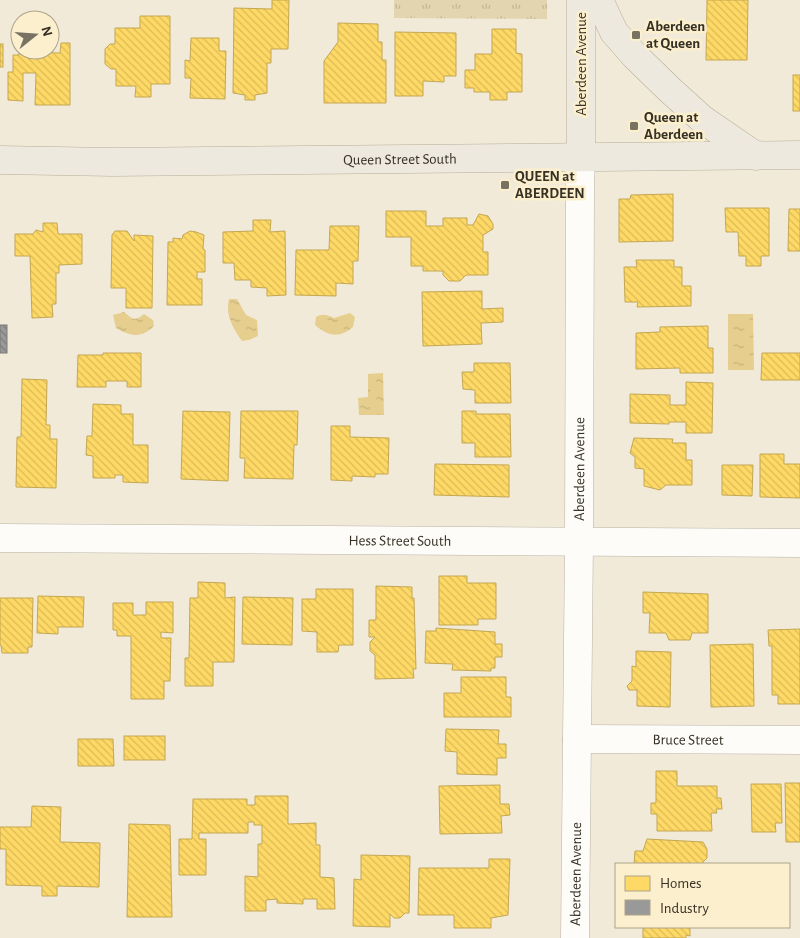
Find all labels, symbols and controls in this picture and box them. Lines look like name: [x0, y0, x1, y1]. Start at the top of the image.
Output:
north arrow: [10, 10, 60, 60]
street label: Aberdeen Avenue: [574, 12, 589, 116]
place label: Aberdeen at Queen: [646, 19, 705, 51]
text: N: [38, 25, 55, 38]
marker: Aberdeen at Queen: [630, 29, 642, 41]
place label: Queen at Aberdeen: [644, 110, 703, 142]
marker: Queen at Aberdeen: [628, 120, 640, 132]
street label: Queen Street South: [343, 151, 457, 168]
place label: QUEEN at ABERDEEN: [515, 169, 585, 201]
marker: QUEEN at ABERDEEN: [499, 179, 511, 191]
street label: Aberdeen Avenue: [572, 417, 587, 521]
street label: Hess Street South: [349, 533, 451, 549]
street label: Bruce Street: [652, 732, 724, 748]
street label: Aberdeen Avenue: [568, 822, 584, 926]
legend: [615, 863, 790, 928]
text: Homes: [660, 876, 702, 891]
text: Industry: [660, 901, 709, 916]

